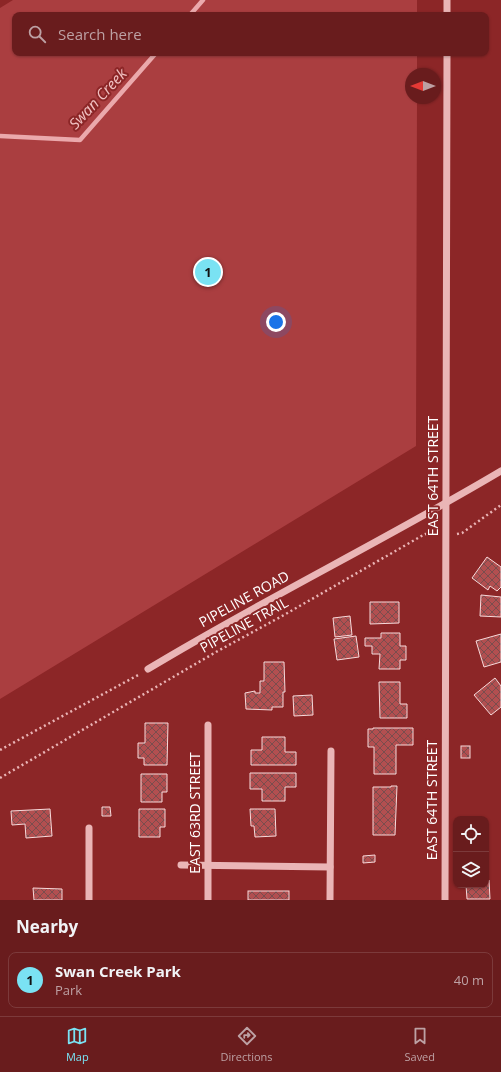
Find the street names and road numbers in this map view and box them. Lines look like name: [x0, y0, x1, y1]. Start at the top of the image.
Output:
street label: EAST 64TH STREET: [423, 415, 442, 536]
street label: PIPELINE ROAD: [195, 566, 292, 631]
street label: PIPELINE TRAIL: [196, 592, 291, 657]
street label: EAST 64TH STREET: [422, 739, 441, 860]
street label: EAST 63RD STREET: [185, 752, 204, 874]

